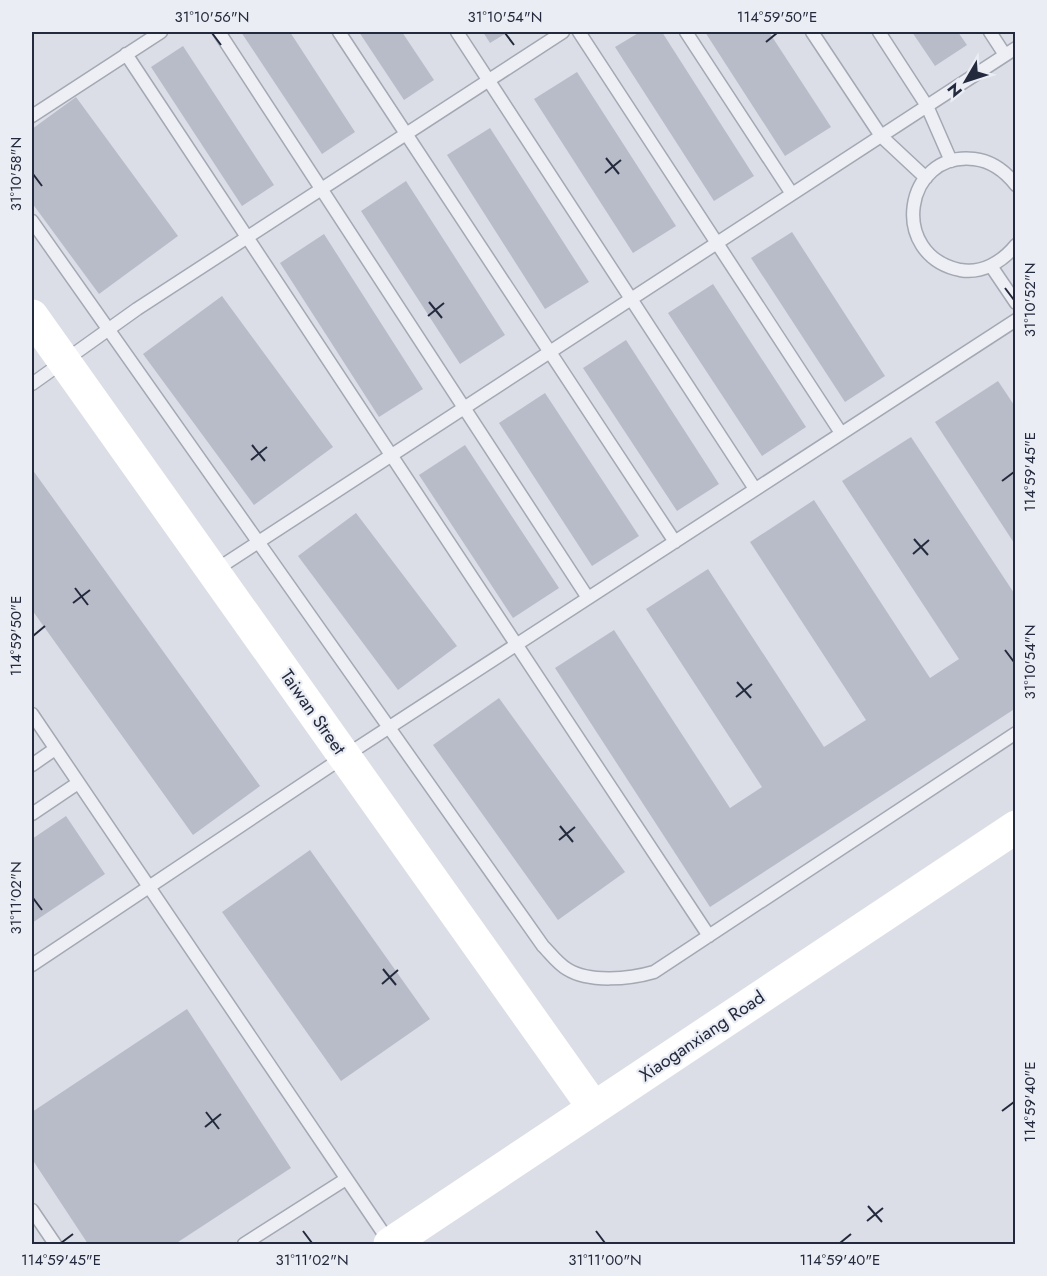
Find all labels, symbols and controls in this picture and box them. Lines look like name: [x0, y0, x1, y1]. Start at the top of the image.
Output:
text: 31°10'56"N: [175, 6, 249, 28]
text: 31°10'54"N: [468, 6, 542, 28]
text: 114°59'50"E: [737, 6, 817, 28]
north arrow: [936, 51, 996, 111]
text: N: [942, 78, 968, 102]
text: 31°10'58"N: [5, 137, 27, 211]
text: 31°10'52"N: [1019, 263, 1041, 337]
text: 114°59'45"E: [1019, 432, 1041, 512]
text: 114°59'50"E: [5, 596, 27, 676]
text: 31°10'54"N: [1019, 625, 1041, 699]
street label: Taiwan Street: [274, 664, 352, 760]
text: 31°11'02"N: [5, 861, 27, 935]
street label: Xiaoganxiang Road: [634, 984, 770, 1088]
text: 114°59'40"E: [1019, 1062, 1041, 1142]
text: 114°59'45"E: [21, 1249, 101, 1271]
text: 31°11'02"N: [275, 1249, 349, 1271]
text: 31°11'00"N: [568, 1249, 642, 1271]
text: 114°59'40"E: [800, 1249, 880, 1271]

